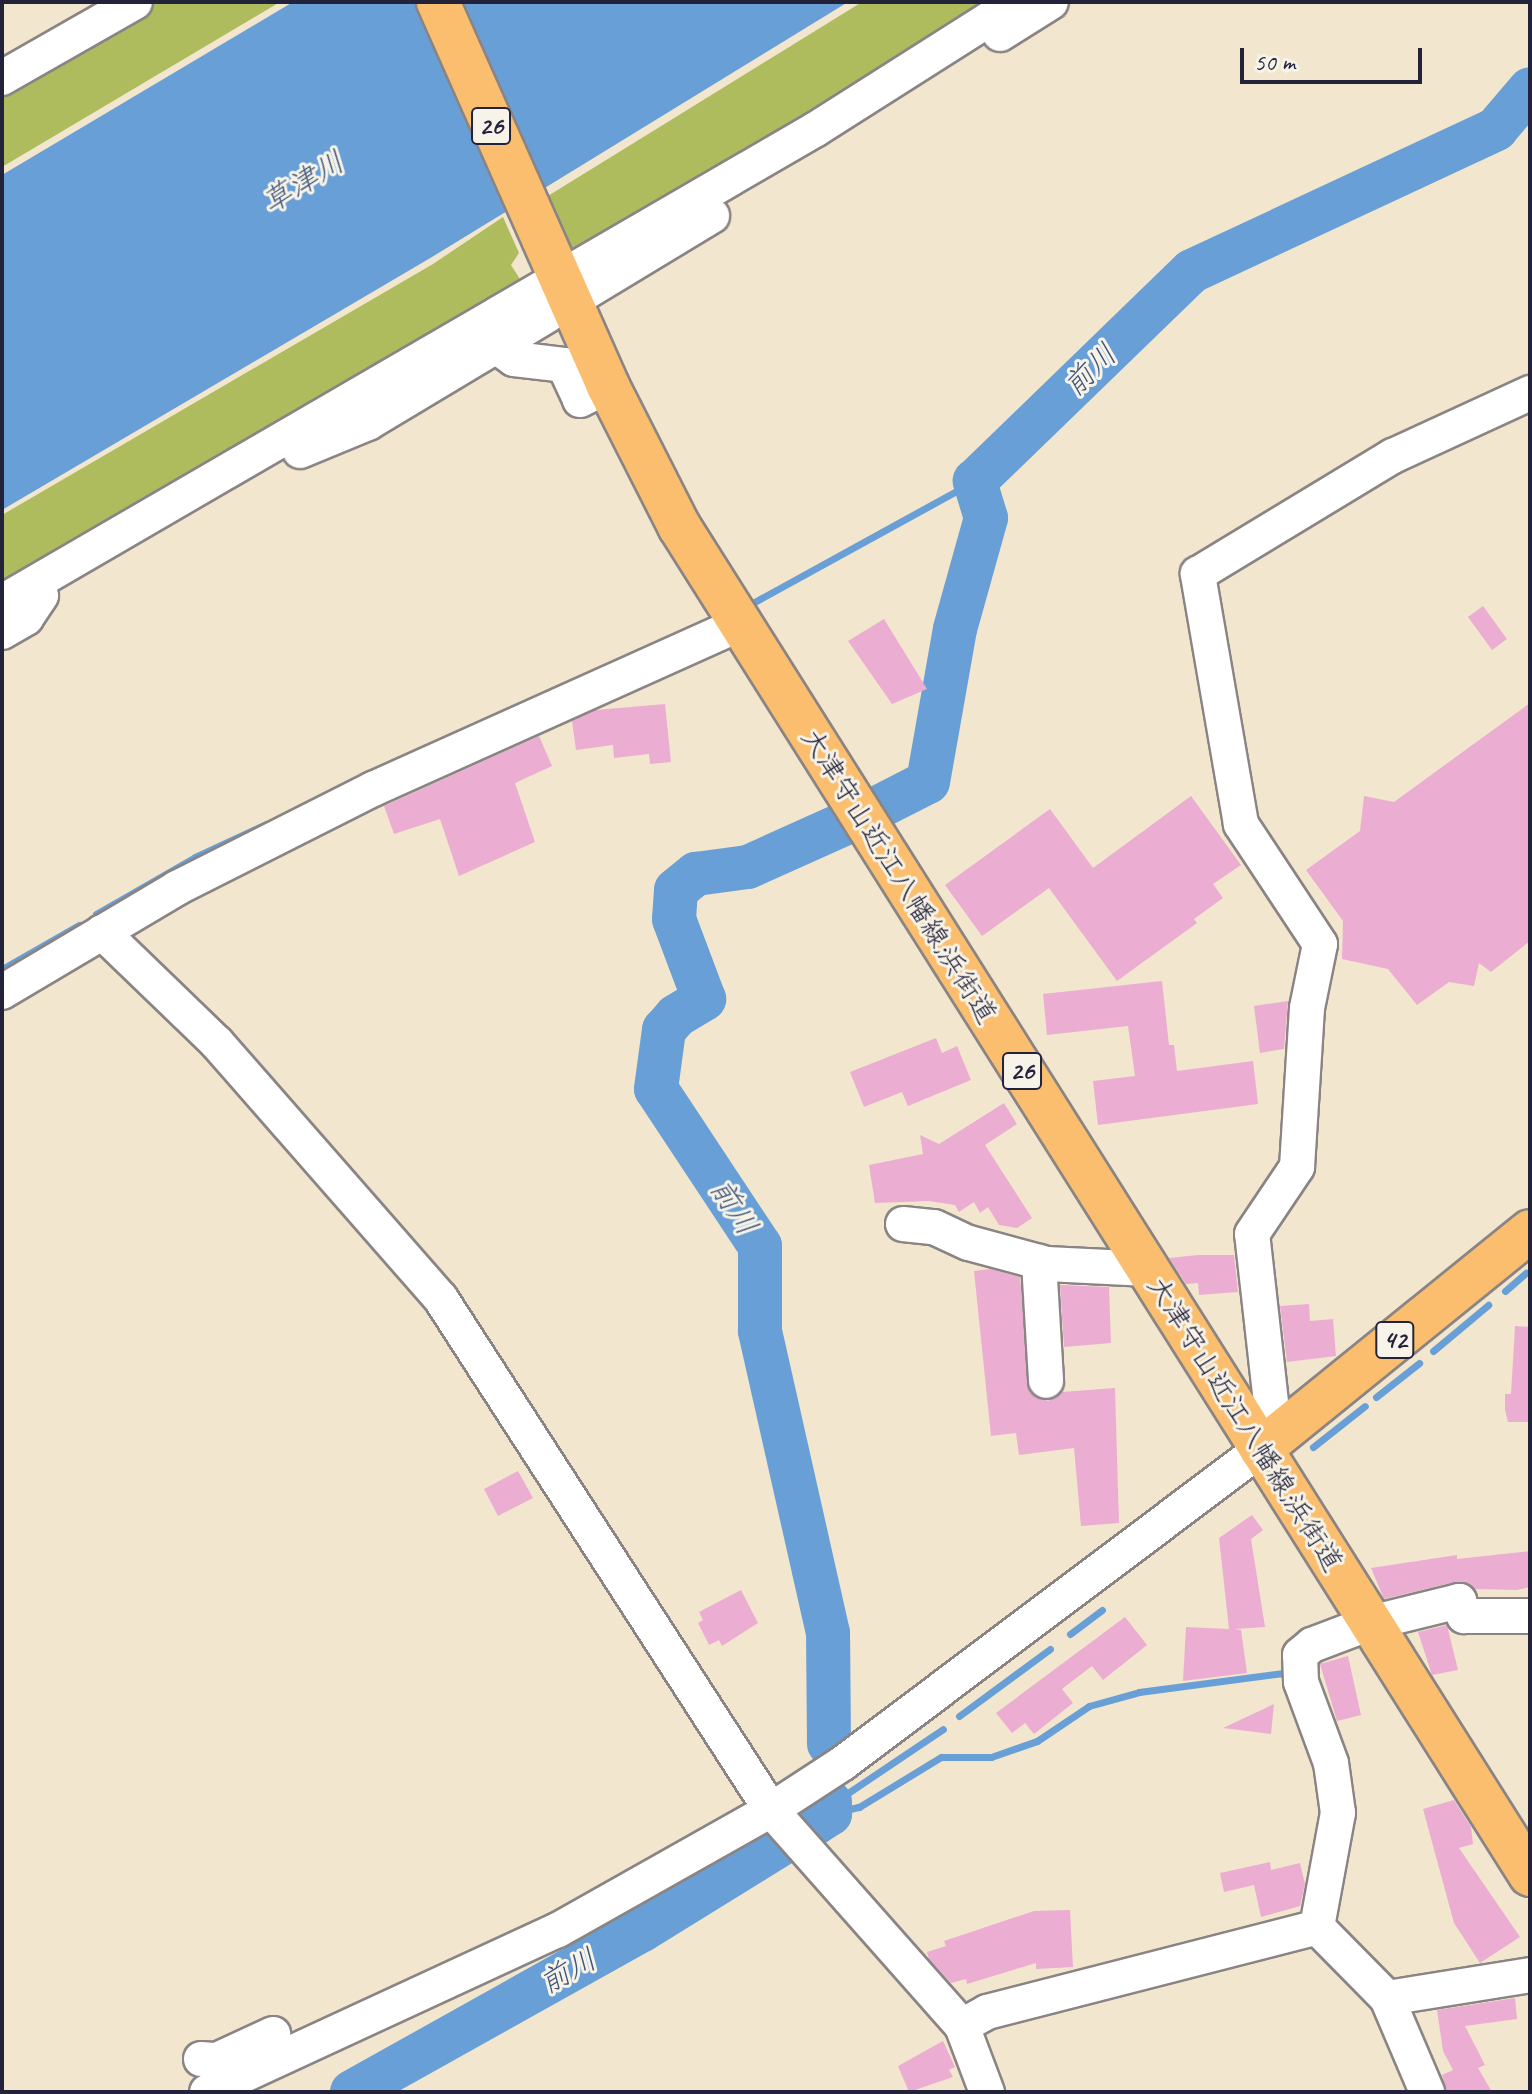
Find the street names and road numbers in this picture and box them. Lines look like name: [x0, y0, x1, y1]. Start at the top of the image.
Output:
road number: 26: [471, 104, 511, 148]
street label: 大津守山近江八幡線;浜街道: [794, 722, 1004, 1030]
road number: 26: [1002, 1049, 1042, 1093]
street label: 大津守山近江八幡線;浜街道: [1140, 1270, 1350, 1578]
road number: 42: [1375, 1318, 1415, 1362]

